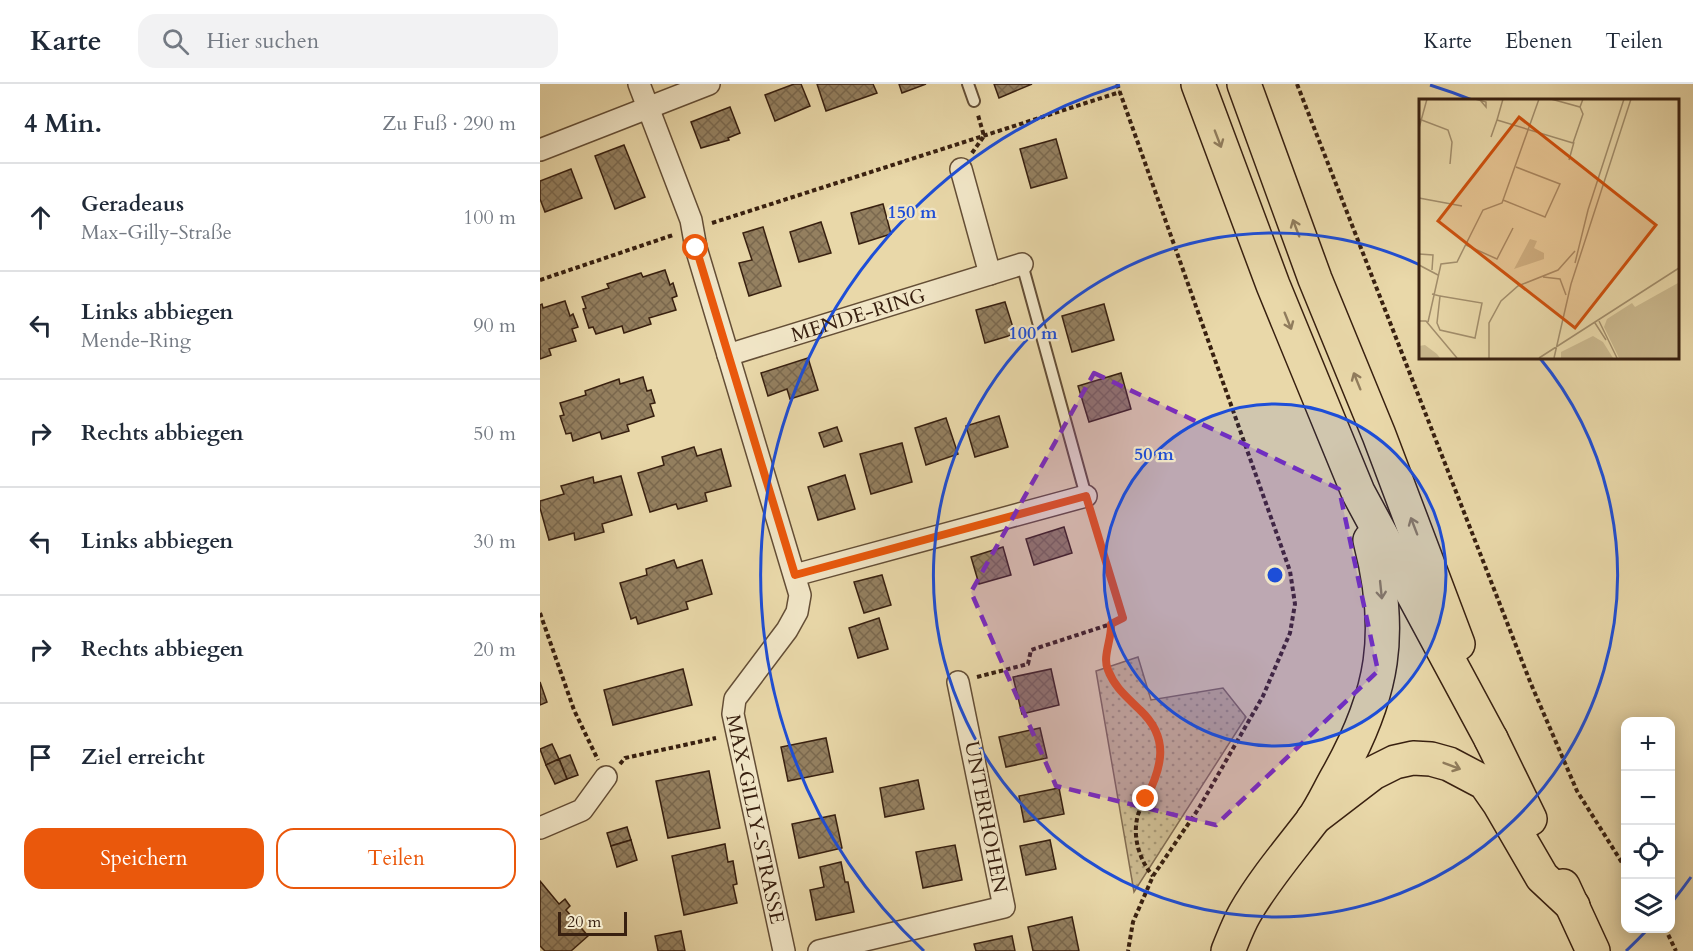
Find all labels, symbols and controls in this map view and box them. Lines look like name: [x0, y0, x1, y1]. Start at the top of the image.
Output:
search box: [138, 14, 558, 68]
text: Karte: [30, 22, 102, 60]
icon: search: [159, 25, 192, 58]
text: Hier suchen: [207, 26, 319, 56]
text: Karte: [1424, 27, 1472, 56]
text: Ebenen: [1505, 27, 1572, 56]
text: Teilen: [1605, 27, 1663, 56]
inset map: [1419, 99, 1678, 358]
text: 4 Min.: [24, 106, 102, 141]
text: Zu Fuß · 290 m: [382, 110, 516, 137]
one-way arrow: [1214, 129, 1225, 148]
text: Geradeaus: [81, 189, 184, 219]
text: 150 m: [887, 200, 937, 225]
icon: ahead: [24, 201, 57, 234]
text: 100 m: [463, 204, 516, 231]
text: Max-Gilly-Straße: [81, 219, 232, 246]
one-way arrow: [1290, 219, 1301, 237]
route start: [682, 234, 708, 260]
street label: MENDE-RING: [787, 281, 929, 348]
text: Links abbiegen: [81, 297, 233, 327]
icon: left: [24, 309, 57, 342]
one-way arrow: [1283, 311, 1294, 330]
text: 90 m: [473, 312, 516, 339]
text: 100 m: [1008, 321, 1058, 346]
text: Mende-Ring: [81, 327, 191, 354]
one-way arrow: [1351, 372, 1362, 391]
icon: right: [24, 417, 57, 450]
text: Rechts abbiegen: [81, 418, 244, 448]
text: 50 m: [473, 420, 516, 447]
text: 50 m: [1134, 442, 1174, 467]
one-way arrow: [1408, 518, 1419, 536]
icon: left: [24, 525, 57, 558]
text: Links abbiegen: [81, 526, 233, 556]
text: 30 m: [473, 528, 516, 555]
centre of rings: [1265, 565, 1285, 585]
one-way arrow: [1376, 580, 1387, 600]
icon: right: [24, 633, 57, 666]
text: Rechts abbiegen: [81, 634, 244, 664]
text: 20 m: [473, 636, 516, 663]
street label: MAX-GILLY-STRASSE: [720, 712, 791, 926]
map controls: [1621, 717, 1675, 933]
button: +: [1621, 717, 1675, 771]
street label: UNTERHOHEN: [958, 739, 1014, 895]
icon: arrive: [24, 741, 57, 774]
text: Ziel erreicht: [81, 742, 205, 772]
one-way arrow: [1442, 761, 1461, 772]
button: −: [1621, 771, 1675, 825]
route end: [1132, 785, 1158, 811]
button: locate: [1621, 825, 1675, 879]
button: Speichern: [24, 828, 264, 889]
button: Teilen: [276, 828, 516, 889]
button: layers: [1621, 879, 1675, 933]
scale bar: [558, 909, 627, 936]
text: 20 m: [567, 911, 601, 933]

